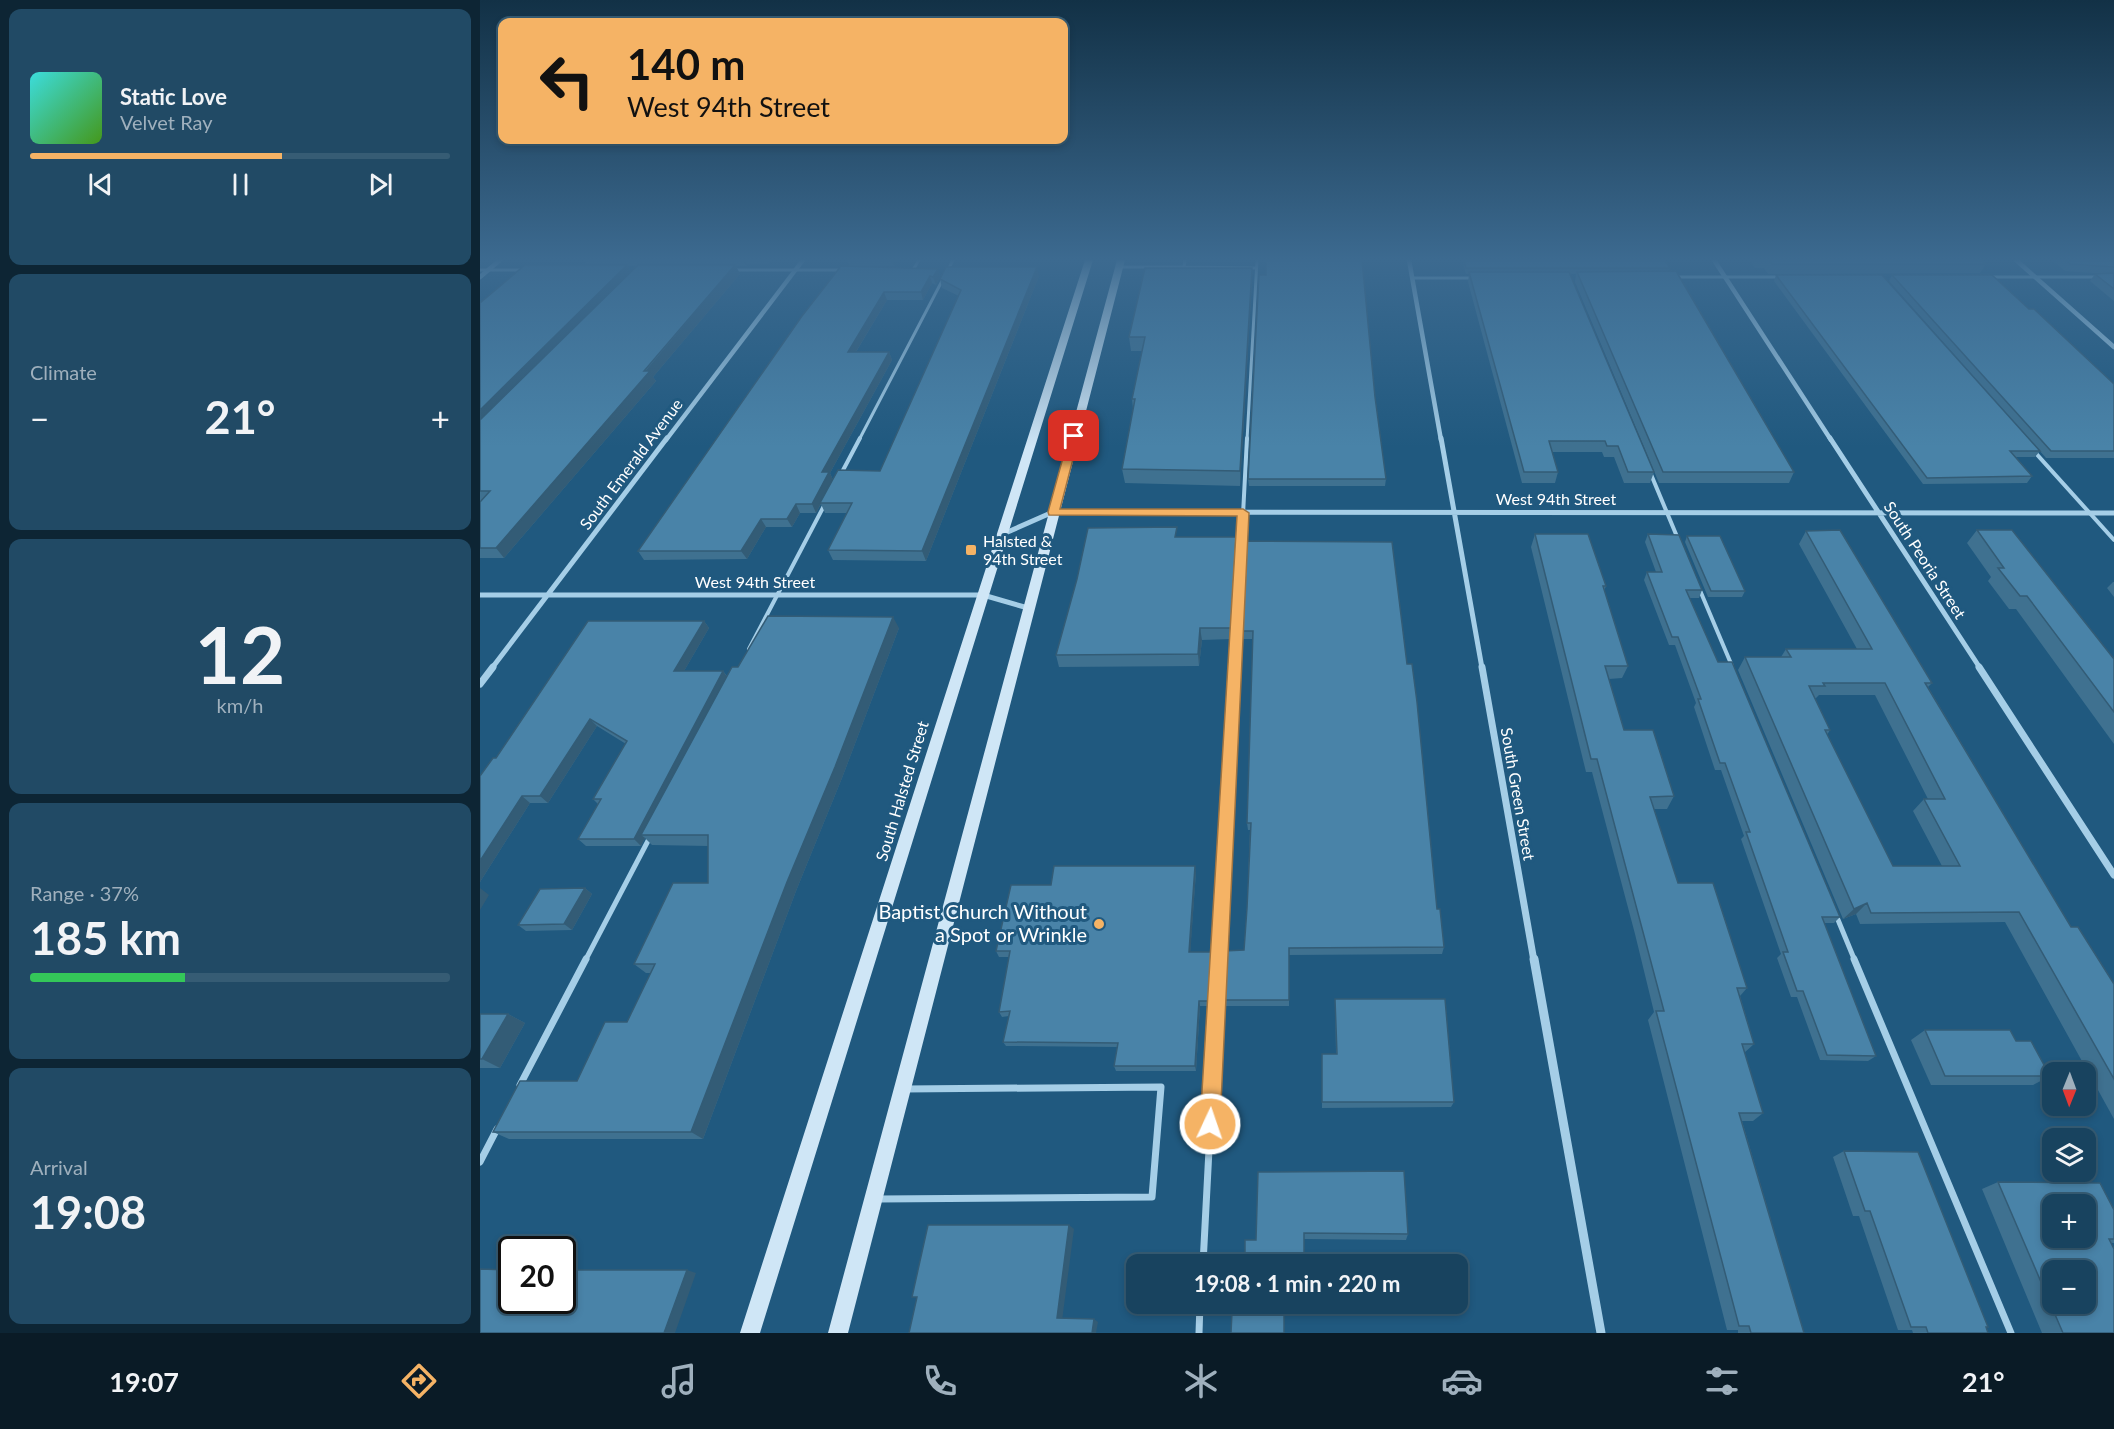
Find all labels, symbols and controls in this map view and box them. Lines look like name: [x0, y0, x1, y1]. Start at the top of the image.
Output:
text: 140 m: [627, 39, 745, 89]
icon: left: [528, 42, 606, 120]
text: Static Love: [120, 83, 227, 110]
text: West 94th Street: [627, 90, 830, 123]
text: Velvet Ray: [120, 110, 213, 134]
icon: previous: [84, 168, 117, 201]
icon: pause: [224, 168, 257, 201]
icon: next: [364, 168, 397, 201]
text: Climate: [30, 360, 97, 384]
text: 21°: [205, 390, 275, 444]
street label: South Emerald Avenue: [575, 395, 686, 533]
text: −: [30, 398, 49, 438]
text: +: [431, 398, 450, 438]
pin: [1048, 410, 1099, 461]
icon: arrive: [1057, 419, 1090, 452]
street label: West 94th Street: [1496, 489, 1616, 508]
street label: South Peoria Street: [1880, 498, 1971, 622]
place label: Halsted & 94th Street: [983, 531, 1063, 568]
marker: Halsted & 94th Street: [964, 543, 978, 557]
street label: West 94th Street: [695, 572, 815, 591]
text: 12: [195, 607, 285, 701]
text: km/h: [217, 693, 263, 717]
street label: South Halsted Street: [871, 718, 932, 863]
street label: South Green Street: [1497, 726, 1540, 862]
text: Range · 37%: [30, 881, 139, 905]
place label: Baptist Church Without a Spot or Wrinkle: [878, 899, 1087, 946]
text: 185 km: [30, 911, 181, 965]
marker: Baptist Church Without a Spot or Wrinkle: [1092, 917, 1106, 931]
north arrow: [2042, 1062, 2096, 1116]
map controls: [2042, 1062, 2096, 1314]
position arrow: [1178, 1092, 1242, 1156]
button: layers: [2042, 1128, 2096, 1182]
text: Arrival: [30, 1155, 88, 1179]
text: 19:08: [30, 1185, 146, 1239]
button: +: [2042, 1194, 2096, 1248]
speed limit sign: 20: [498, 1236, 576, 1314]
button: −: [2042, 1260, 2096, 1314]
text: 19:08 · 1 min · 220 m: [1194, 1270, 1400, 1297]
icon: directions: [398, 1360, 440, 1402]
icon: music: [658, 1360, 700, 1402]
icon: phone: [919, 1360, 961, 1402]
icon: climate: [1180, 1360, 1222, 1402]
icon: car: [1441, 1360, 1483, 1402]
icon: filters: [1701, 1360, 1743, 1402]
text: 19:07: [109, 1365, 179, 1398]
text: 21°: [1962, 1365, 2005, 1398]

